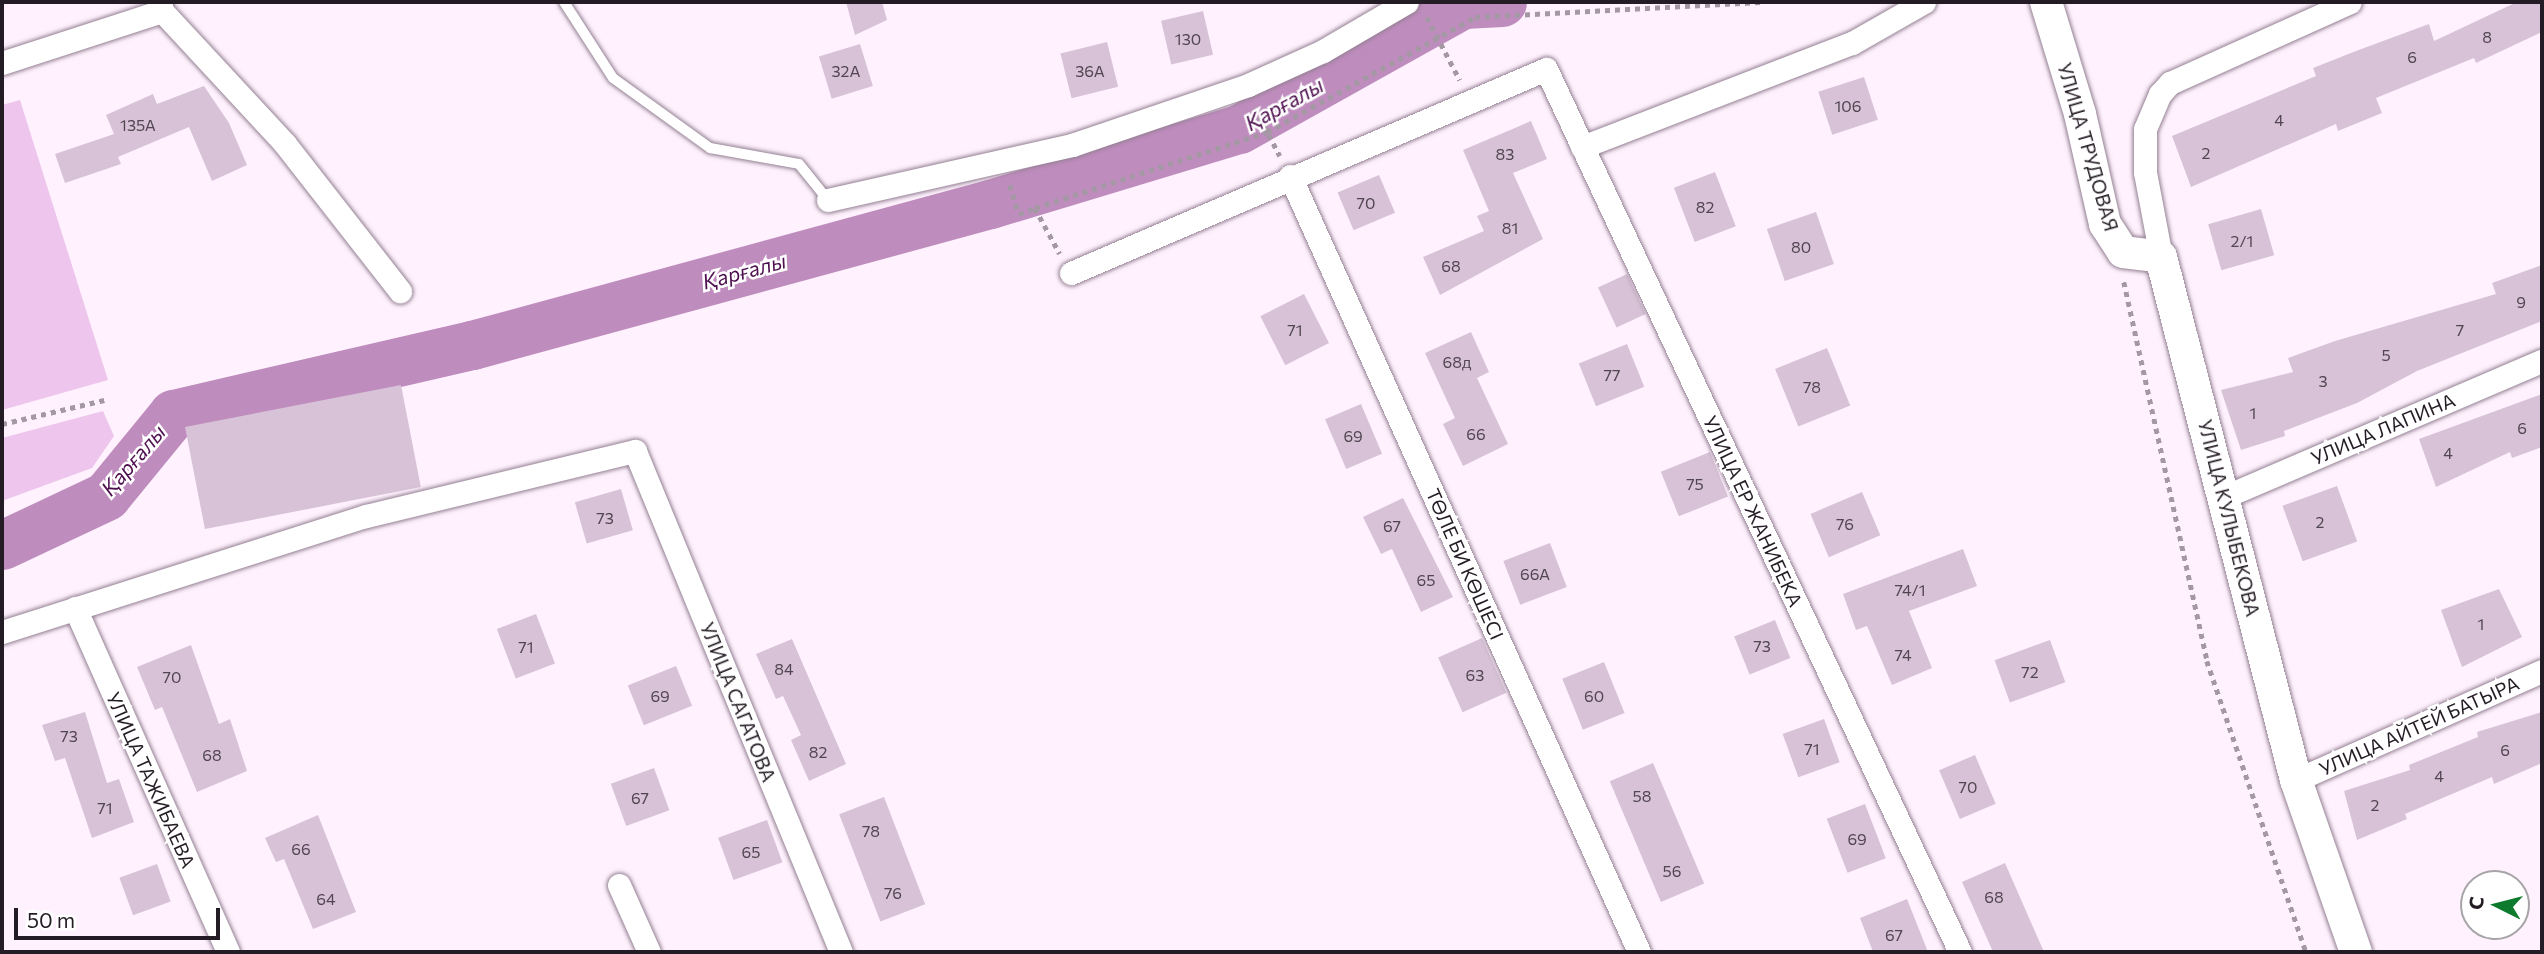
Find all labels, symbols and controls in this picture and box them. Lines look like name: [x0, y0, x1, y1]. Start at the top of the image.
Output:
house number: 8: [2482, 27, 2492, 47]
house number: 130: [1175, 29, 1201, 49]
house number: 6: [2407, 47, 2417, 67]
street label: УЛИЦА ТРУДОВАЯ: [2053, 60, 2123, 234]
house number: 32А: [832, 61, 860, 81]
house number: 36А: [1075, 61, 1105, 81]
water label: Қарғалы: [1240, 72, 1328, 136]
house number: 106: [1835, 96, 1861, 116]
house number: 4: [2274, 110, 2284, 130]
house number: 135А: [120, 115, 156, 135]
house number: 2: [2202, 143, 2210, 163]
house number: 83: [1496, 144, 1514, 164]
house number: 70: [1357, 193, 1375, 213]
house number: 82: [1696, 197, 1714, 217]
house number: 81: [1502, 218, 1518, 238]
house number: 2/1: [2231, 231, 2253, 251]
house number: 80: [1791, 237, 1811, 257]
water label: Қарғалы: [699, 248, 789, 294]
house number: 68: [1441, 256, 1461, 276]
house number: 9: [2516, 292, 2526, 312]
house number: 71: [1287, 320, 1303, 340]
house number: 7: [2456, 320, 2464, 340]
house number: 5: [2381, 345, 2391, 365]
house number: 68д: [1443, 352, 1471, 372]
house number: 77: [1604, 365, 1620, 385]
house number: 3: [2318, 371, 2328, 391]
house number: 78: [1803, 377, 1821, 397]
street label: УЛИЦА ЛАПИНА: [2308, 388, 2458, 470]
house number: 1: [2250, 403, 2256, 423]
street label: УЛИЦА ЕР ЖАНИБЕКА: [1699, 412, 1807, 610]
street label: УЛИЦА КУЛЫБЕКОВА: [2193, 417, 2265, 619]
house number: 6: [2517, 418, 2527, 438]
water label: Қарғалы: [95, 419, 171, 501]
house number: 66: [1466, 424, 1486, 444]
house number: 69: [1343, 426, 1363, 446]
house number: 4: [2443, 443, 2453, 463]
house number: 75: [1686, 474, 1704, 494]
street label: ТӨЛЕ БИ КӨШЕСІ: [1421, 485, 1509, 643]
house number: 73: [596, 508, 614, 528]
house number: 2: [2316, 512, 2324, 532]
house number: 76: [1836, 514, 1854, 534]
house number: 67: [1383, 516, 1401, 536]
house number: 66А: [1520, 564, 1550, 584]
house number: 65: [1417, 570, 1435, 590]
house number: 74/1: [1894, 580, 1926, 600]
house number: 1: [2478, 614, 2484, 634]
street label: УЛИЦА САГАТОВА: [696, 619, 780, 785]
house number: 73: [1753, 636, 1771, 656]
house number: 71: [518, 637, 534, 657]
house number: 74: [1894, 645, 1912, 665]
house number: 84: [774, 659, 794, 679]
house number: 72: [2021, 662, 2039, 682]
house number: 63: [1466, 665, 1484, 685]
house number: 70: [163, 667, 181, 687]
street label: УЛИЦА АЙТЕЙ БАТЫРА: [2316, 672, 2522, 780]
house number: 69: [650, 686, 670, 706]
house number: 60: [1584, 686, 1604, 706]
street label: УЛИЦА ТАЖИБАЕВА: [102, 689, 200, 871]
house number: 73: [60, 726, 78, 746]
house number: 71: [1804, 739, 1820, 759]
house number: 6: [2500, 740, 2510, 760]
house number: 82: [809, 742, 827, 762]
house number: 68: [202, 745, 222, 765]
house number: 4: [2434, 766, 2444, 786]
house number: 70: [1959, 777, 1977, 797]
house number: 58: [1633, 786, 1651, 806]
house number: 67: [631, 788, 649, 808]
house number: 2: [2371, 795, 2379, 815]
house number: 71: [97, 798, 113, 818]
house number: 78: [862, 821, 880, 841]
house number: 69: [1847, 829, 1867, 849]
house number: 66: [291, 839, 311, 859]
house number: 65: [742, 842, 760, 862]
house number: 56: [1663, 861, 1681, 881]
north arrow: [2460, 870, 2530, 940]
house number: 76: [884, 883, 902, 903]
house number: 68: [1984, 887, 2004, 907]
house number: 64: [316, 889, 336, 909]
scale bar: [18, 894, 224, 938]
text: С: [2463, 895, 2488, 911]
text: 50 m: [27, 907, 75, 932]
house number: 67: [1885, 925, 1903, 945]

